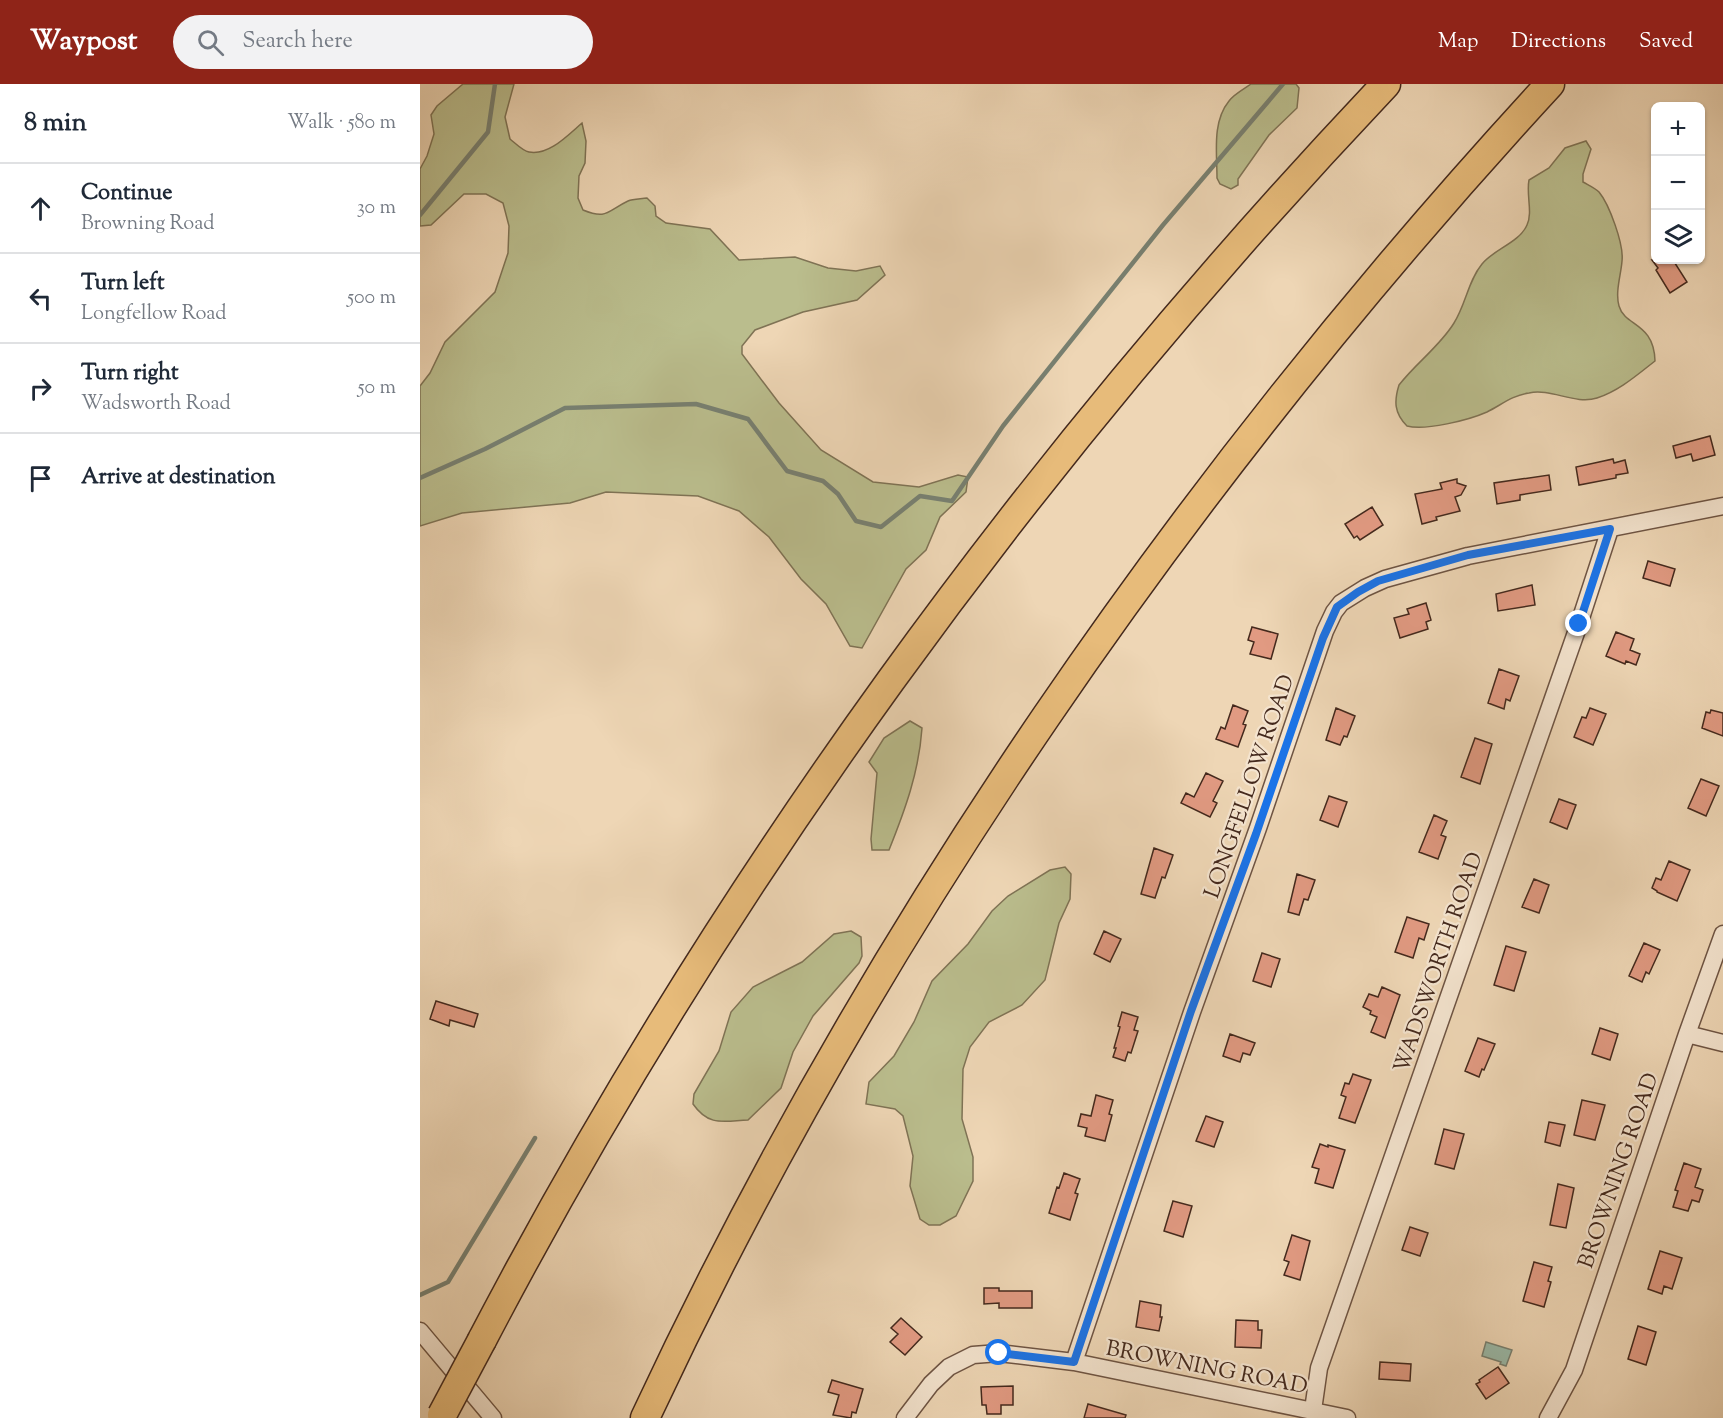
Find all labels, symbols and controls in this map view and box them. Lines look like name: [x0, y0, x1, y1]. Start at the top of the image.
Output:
search box: [173, 15, 593, 69]
text: Waypost: [30, 22, 137, 62]
icon: search: [194, 26, 227, 59]
text: Search here: [242, 26, 353, 58]
text: Map: [1438, 27, 1478, 57]
text: Directions: [1511, 27, 1606, 57]
text: Saved: [1639, 27, 1693, 57]
map controls: [1651, 102, 1705, 264]
button: +: [1651, 102, 1705, 156]
text: 8 min: [24, 105, 87, 142]
text: Walk · 580 m: [287, 109, 396, 138]
button: −: [1651, 156, 1705, 210]
text: Continue: [81, 178, 172, 210]
icon: ahead: [24, 192, 57, 225]
text: 30 m: [357, 194, 396, 223]
text: Browning Road: [81, 210, 215, 239]
button: layers: [1651, 210, 1705, 264]
text: Turn left: [81, 268, 164, 300]
icon: left: [24, 282, 57, 315]
text: 500 m: [347, 284, 396, 313]
text: Longfellow Road: [81, 300, 227, 329]
text: Turn right: [81, 358, 178, 390]
icon: right: [24, 372, 57, 405]
text: 50 m: [358, 374, 396, 403]
text: Wadsworth Road: [81, 390, 231, 419]
icon: arrive: [24, 462, 57, 495]
text: Arrive at destination: [81, 462, 276, 494]
route end: [1565, 610, 1591, 636]
street label: LONGFELLOW ROAD: [1197, 671, 1304, 903]
street label: WADSWORTH ROAD: [1387, 848, 1493, 1078]
street label: BROWNING ROAD: [1571, 1069, 1668, 1273]
street label: BROWNING ROAD: [1103, 1334, 1310, 1404]
route start: [985, 1339, 1011, 1365]

